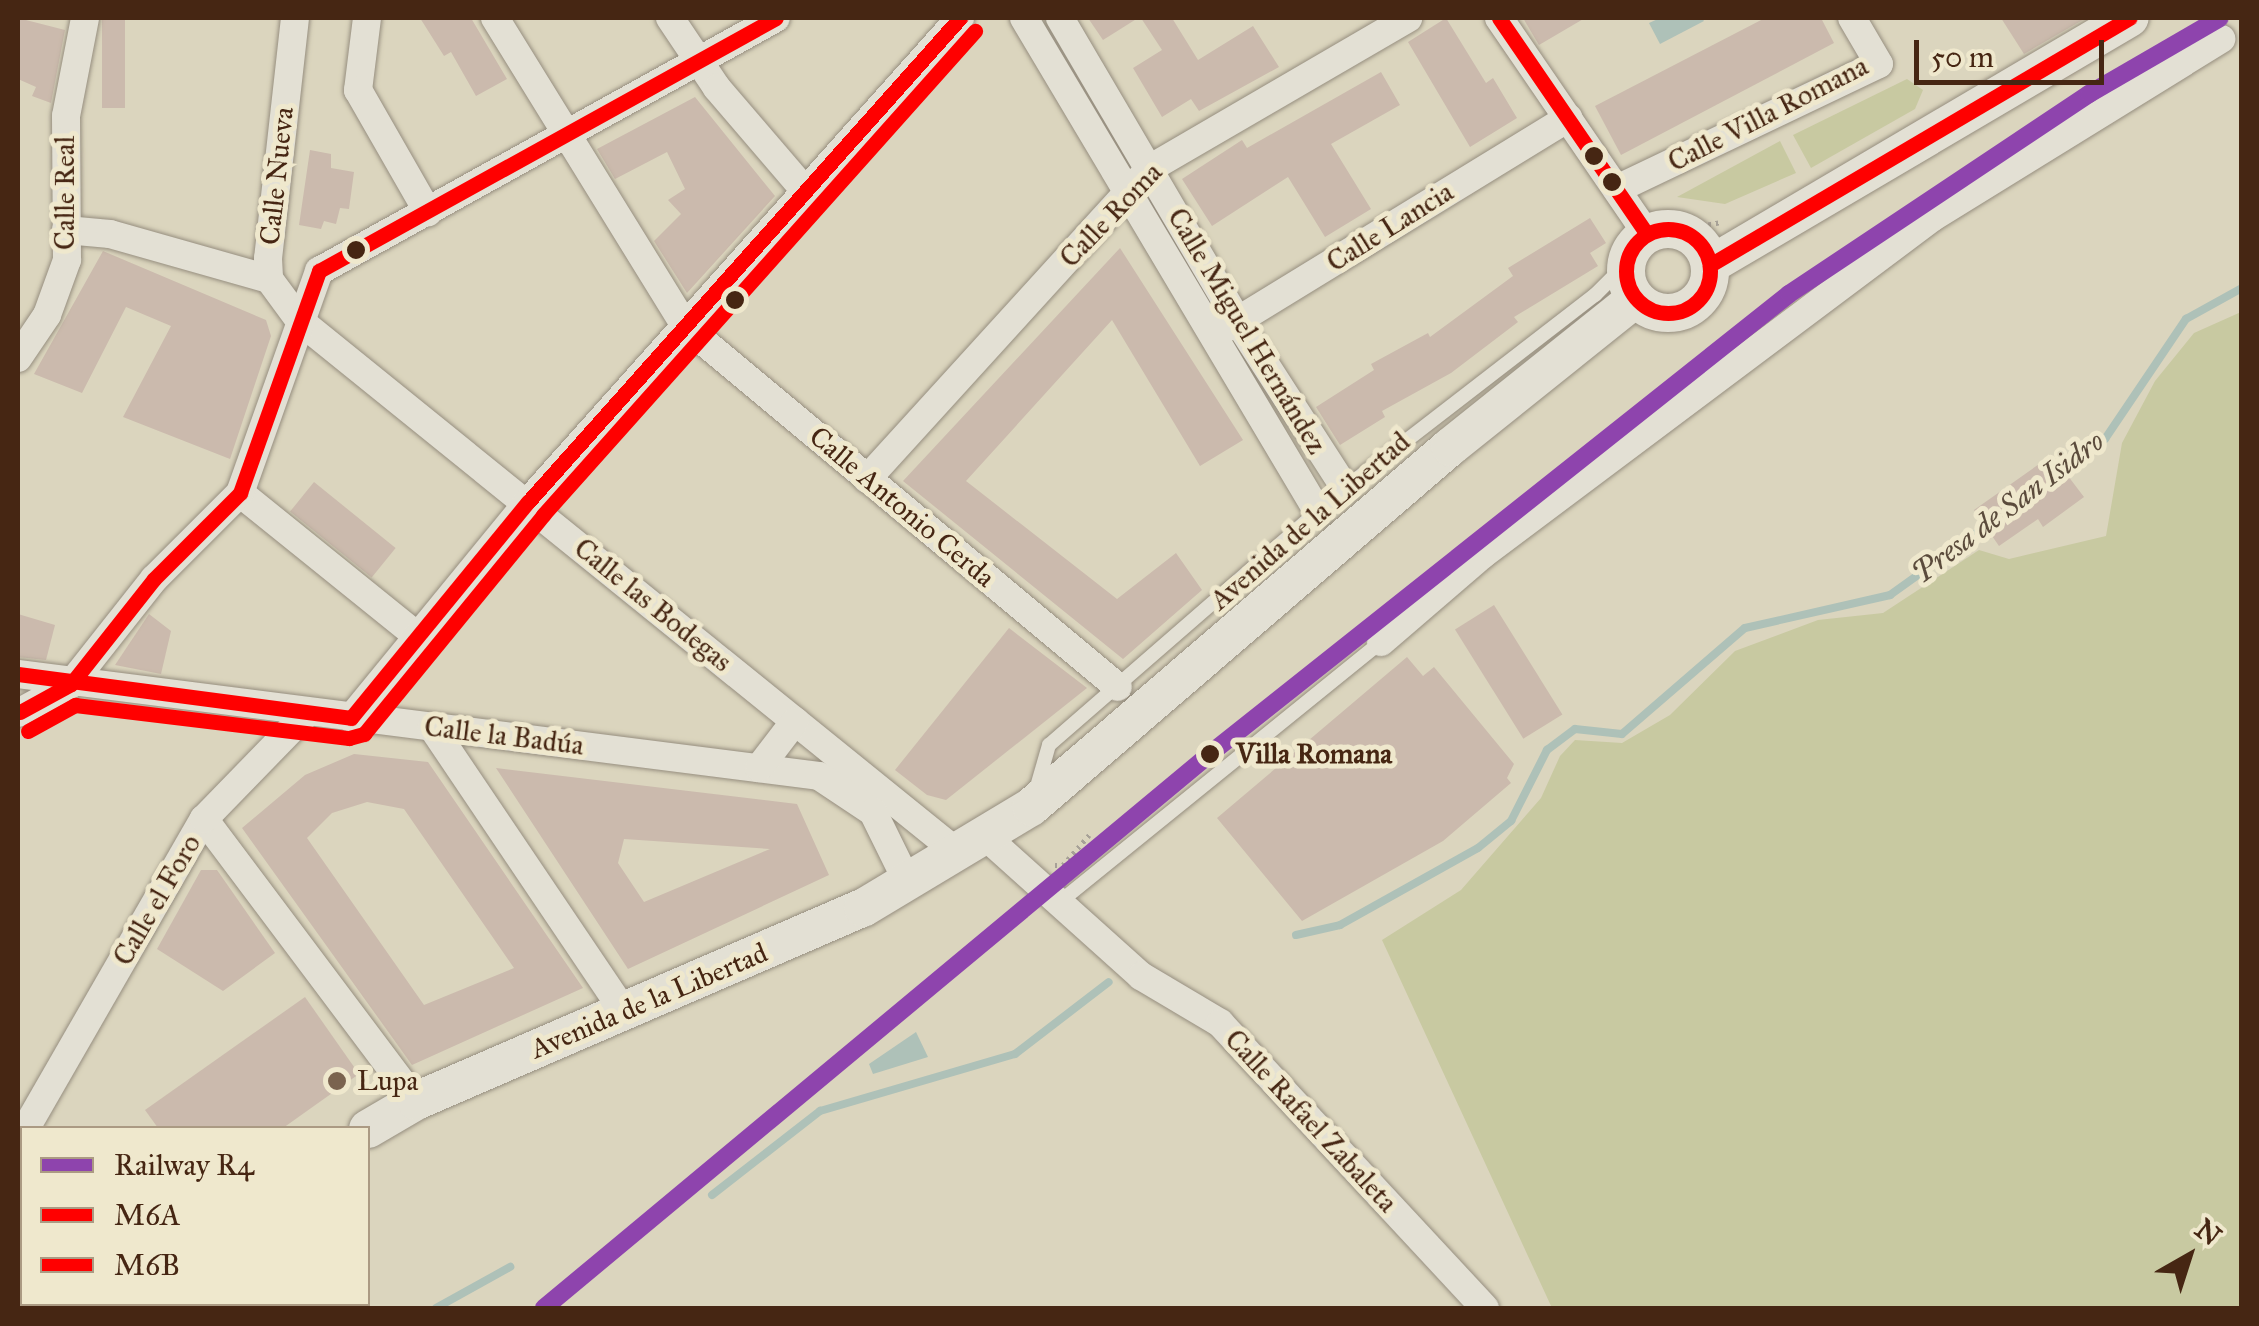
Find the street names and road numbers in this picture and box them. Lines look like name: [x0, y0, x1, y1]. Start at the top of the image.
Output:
street label: Calle Villa Romana: [1662, 49, 1874, 179]
street label: Calle Nueva: [253, 105, 301, 247]
street label: Calle Real: [48, 136, 82, 250]
street label: Calle Roma: [1053, 156, 1169, 274]
street label: Calle Lancia: [1321, 175, 1459, 279]
street label: Calle Miguel Hernández: [1160, 202, 1334, 460]
street label: Calle Antonio Cerda: [802, 420, 1002, 594]
street label: Avenida de la Libertad: [1203, 425, 1417, 617]
street label: Calle las Bodegas: [567, 531, 739, 679]
street label: Calle la Badúa: [422, 710, 586, 762]
street label: Calle el Foro: [106, 829, 208, 971]
street label: Avenida de la Libertad: [525, 936, 773, 1066]
street label: Calle Rafael Zabaleta: [1218, 1023, 1404, 1219]

